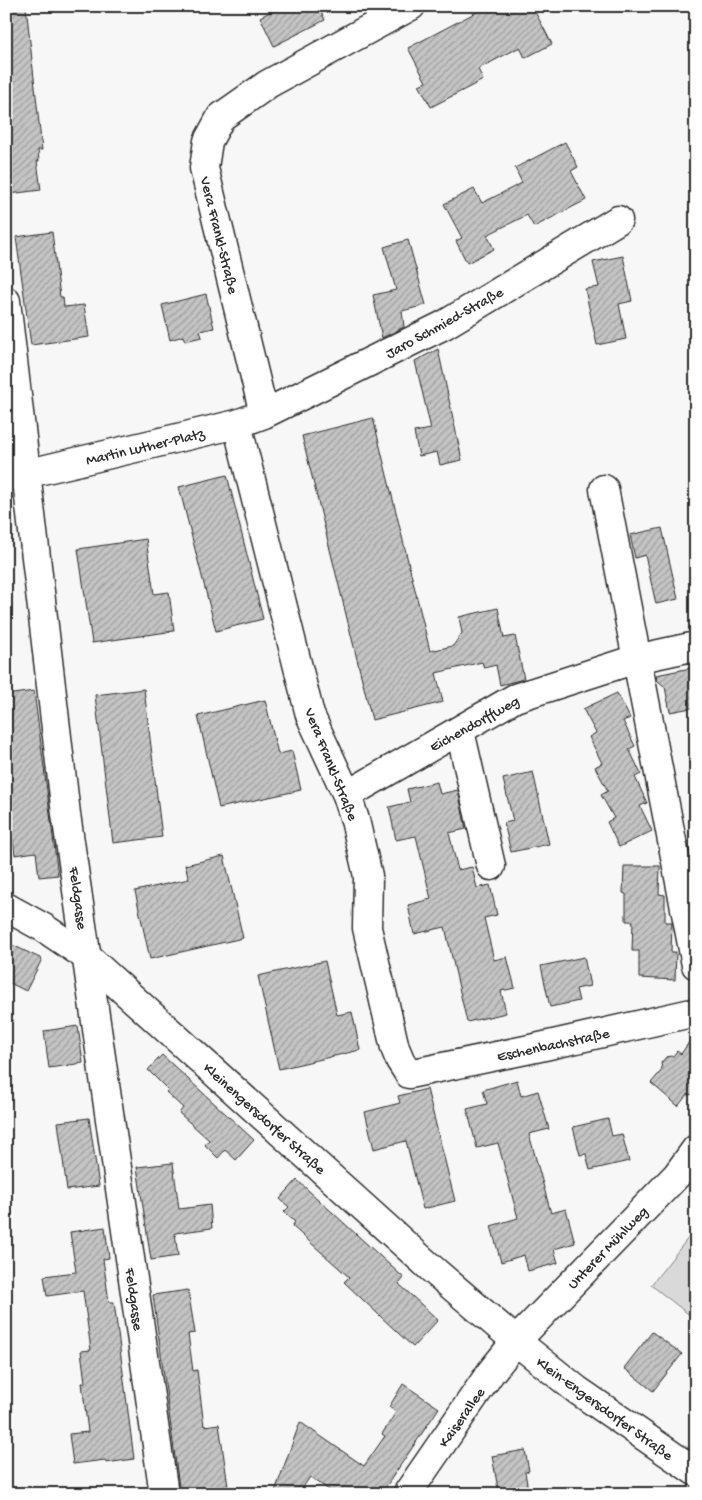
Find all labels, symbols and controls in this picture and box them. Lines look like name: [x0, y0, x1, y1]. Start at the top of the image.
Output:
street label: Vera Frankl-Straße: [195, 174, 241, 296]
street label: Jaro Schmied-Straße: [383, 284, 507, 364]
street label: Martin Luther-Platz: [84, 425, 207, 470]
street label: Eichendorffweg: [427, 693, 523, 757]
street label: Vera Frankl-Straße: [299, 705, 361, 824]
street label: Feldgasse: [64, 865, 90, 931]
street label: Eschenbachstraße: [496, 1025, 612, 1067]
street label: Kleinengersdorfer Straße: [199, 1060, 329, 1179]
street label: Unterer Mühlweg: [564, 1203, 653, 1294]
street label: Feldgasse: [120, 1266, 146, 1332]
street label: Klein-Engersdorfer Straße: [532, 1354, 676, 1465]
street label: Kaiserallee: [436, 1385, 490, 1452]

